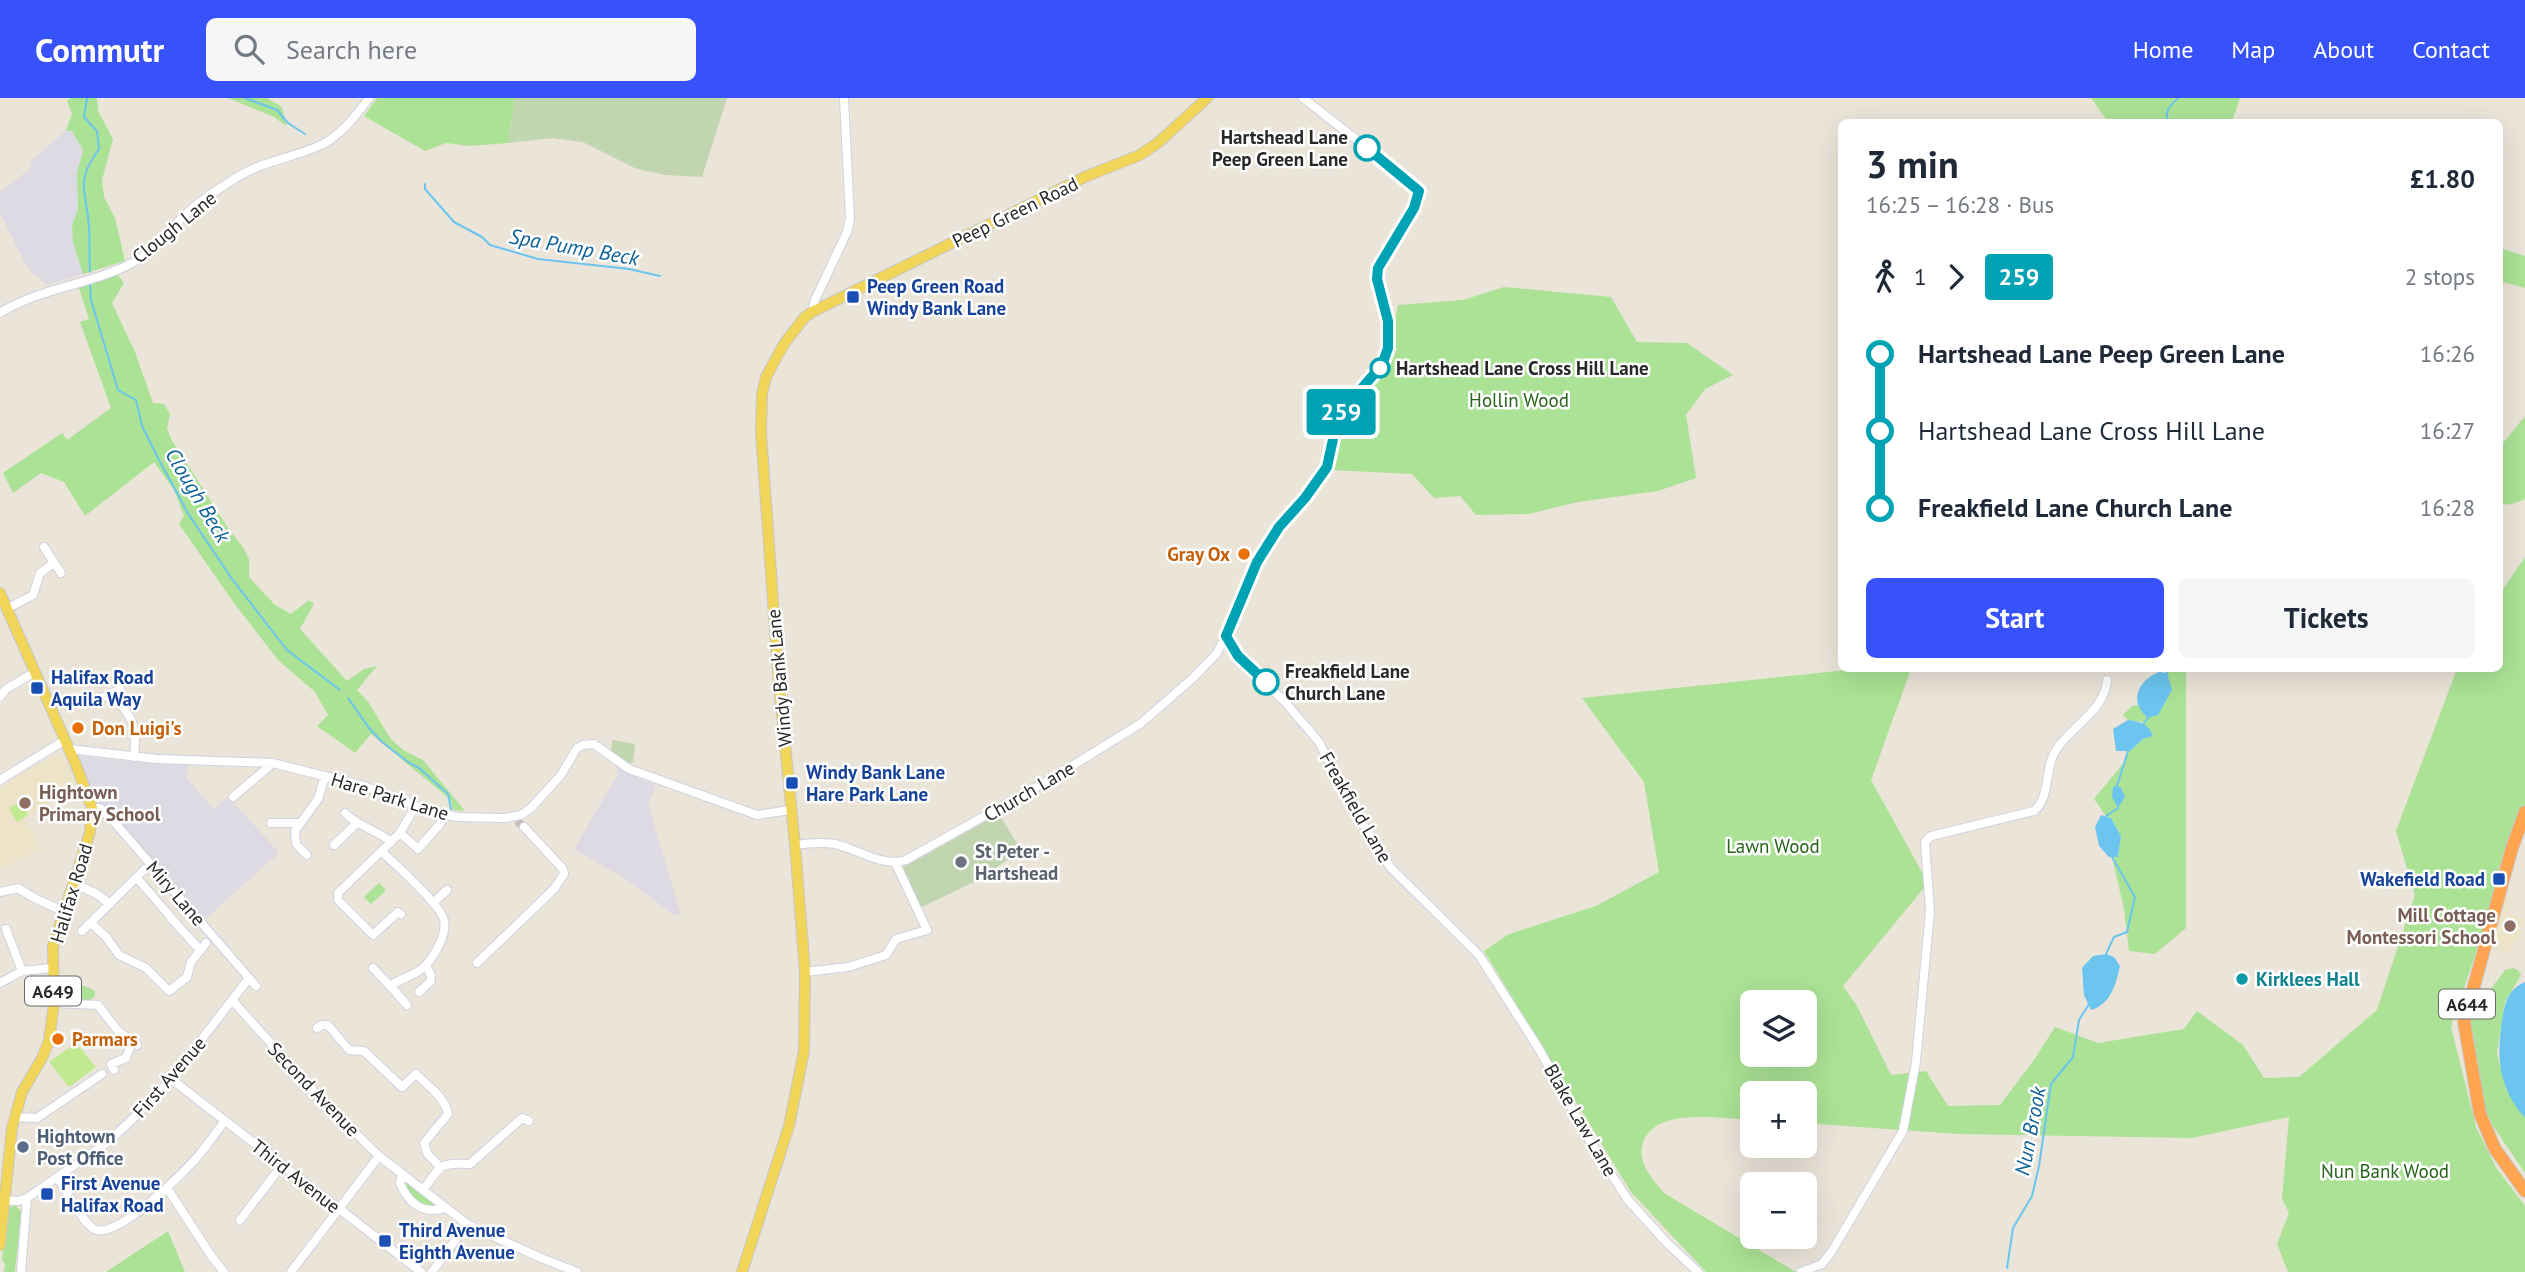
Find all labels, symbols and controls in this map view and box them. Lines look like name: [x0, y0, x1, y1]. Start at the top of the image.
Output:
search box: [206, 18, 696, 81]
text: Commutr: [35, 28, 164, 71]
icon: search: [230, 30, 268, 68]
text: Search here: [286, 33, 417, 66]
text: Home: [2133, 34, 2193, 65]
text: Map: [2231, 34, 2275, 65]
text: About: [2313, 34, 2374, 65]
text: Contact: [2412, 34, 2490, 65]
place label: Hartshead Lane Peep Green Lane: [1212, 125, 1348, 171]
marker: Hartshead Lane Peep Green Lane: [1354, 135, 1380, 161]
text: 3 min: [1866, 139, 1959, 188]
text: £1.80: [2410, 162, 2475, 195]
street label: Peep Green Road: [948, 171, 1082, 253]
street label: Clough Lane: [127, 186, 221, 268]
text: 16:25 – 16:28 · Bus: [1866, 190, 2054, 219]
water label: Spa Pump Beck: [507, 222, 642, 272]
icon: walk: [1866, 258, 1904, 296]
icon: forward: [1937, 258, 1975, 296]
text: 259: [1999, 261, 2039, 292]
text: 1: [1914, 262, 1927, 291]
text: 2 stops: [2405, 262, 2475, 291]
place label: Peep Green Road Windy Bank Lane: [867, 274, 1006, 320]
marker: Peep Green Road Windy Bank Lane: [845, 289, 861, 305]
text: Hartshead Lane Peep Green Lane: [1918, 337, 2285, 370]
text: 16:26: [2420, 339, 2475, 368]
place label: Hartshead Lane Cross Hill Lane: [1396, 356, 1649, 380]
marker: Hartshead Lane Cross Hill Lane: [1370, 358, 1390, 378]
park label: Hollin Wood: [1469, 388, 1569, 412]
line badge: 259: [1301, 389, 1381, 435]
text: 259: [1321, 396, 1361, 427]
text: Hartshead Lane Cross Hill Lane: [1918, 414, 2265, 447]
text: 16:27: [2420, 416, 2475, 445]
water label: Clough Beck: [159, 443, 237, 548]
text: Freakfield Lane Church Lane: [1918, 491, 2232, 524]
text: 16:28: [2420, 493, 2475, 522]
place label: Gray Ox: [1167, 542, 1230, 566]
marker: Gray Ox: [1236, 546, 1252, 562]
button: Start: [1866, 578, 2164, 658]
button: Tickets: [2178, 578, 2475, 658]
street label: Windy Bank Lane: [761, 608, 797, 748]
place label: Freakfield Lane Church Lane: [1285, 659, 1410, 705]
place label: Halifax Road Aquila Way: [51, 665, 154, 711]
marker: Freakfield Lane Church Lane: [1253, 669, 1279, 695]
marker: Halifax Road Aquila Way: [29, 680, 45, 696]
place label: Don Luigi's: [92, 716, 182, 740]
marker: Don Luigi's: [70, 720, 86, 736]
street label: Freakfield Lane: [1315, 747, 1397, 867]
street label: Church Lane: [979, 755, 1079, 827]
place label: Windy Bank Lane Hare Park Lane: [806, 760, 945, 806]
street label: Hare Park Lane: [328, 767, 452, 825]
marker: Windy Bank Lane Hare Park Lane: [784, 775, 800, 791]
place label: Hightown Primary School: [39, 780, 161, 826]
marker: Hightown Primary School: [17, 795, 33, 811]
park label: Lawn Wood: [1726, 834, 1820, 858]
place label: St Peter - Hartshead: [975, 839, 1058, 885]
street label: Halifax Road: [44, 840, 98, 946]
marker: St Peter - Hartshead: [953, 854, 969, 870]
street label: Miry Lane: [141, 855, 211, 931]
place label: Wakefield Road: [2360, 867, 2485, 891]
marker: Wakefield Road: [2491, 871, 2507, 887]
place label: Mill Cottage Montessori School: [2347, 903, 2496, 949]
marker: Mill Cottage Montessori School: [2502, 918, 2518, 934]
place label: Kirklees Hall: [2256, 967, 2360, 991]
marker: Kirklees Hall: [2234, 971, 2250, 987]
road number: A649: [25, 976, 81, 1006]
road number: A644: [2439, 989, 2495, 1018]
map controls: [1740, 990, 1817, 1249]
button: layers: [1740, 990, 1817, 1067]
place label: Parmars: [72, 1027, 138, 1051]
marker: Parmars: [50, 1031, 66, 1047]
street label: First Avenue: [127, 1032, 211, 1122]
street label: Second Avenue: [263, 1037, 365, 1141]
street label: Blake Law Lane: [1539, 1059, 1623, 1181]
button: +: [1740, 1081, 1817, 1158]
water label: Nun Brook: [2008, 1083, 2052, 1178]
place label: Hightown Post Office: [37, 1124, 124, 1170]
street label: Third Avenue: [247, 1134, 345, 1218]
marker: Hightown Post Office: [15, 1139, 31, 1155]
park label: Nun Bank Wood: [2321, 1159, 2449, 1183]
place label: First Avenue Halifax Road: [61, 1171, 164, 1217]
button: −: [1740, 1172, 1817, 1249]
marker: First Avenue Halifax Road: [39, 1186, 55, 1202]
place label: Third Avenue Eighth Avenue: [399, 1218, 515, 1264]
marker: Third Avenue Eighth Avenue: [377, 1233, 393, 1249]

